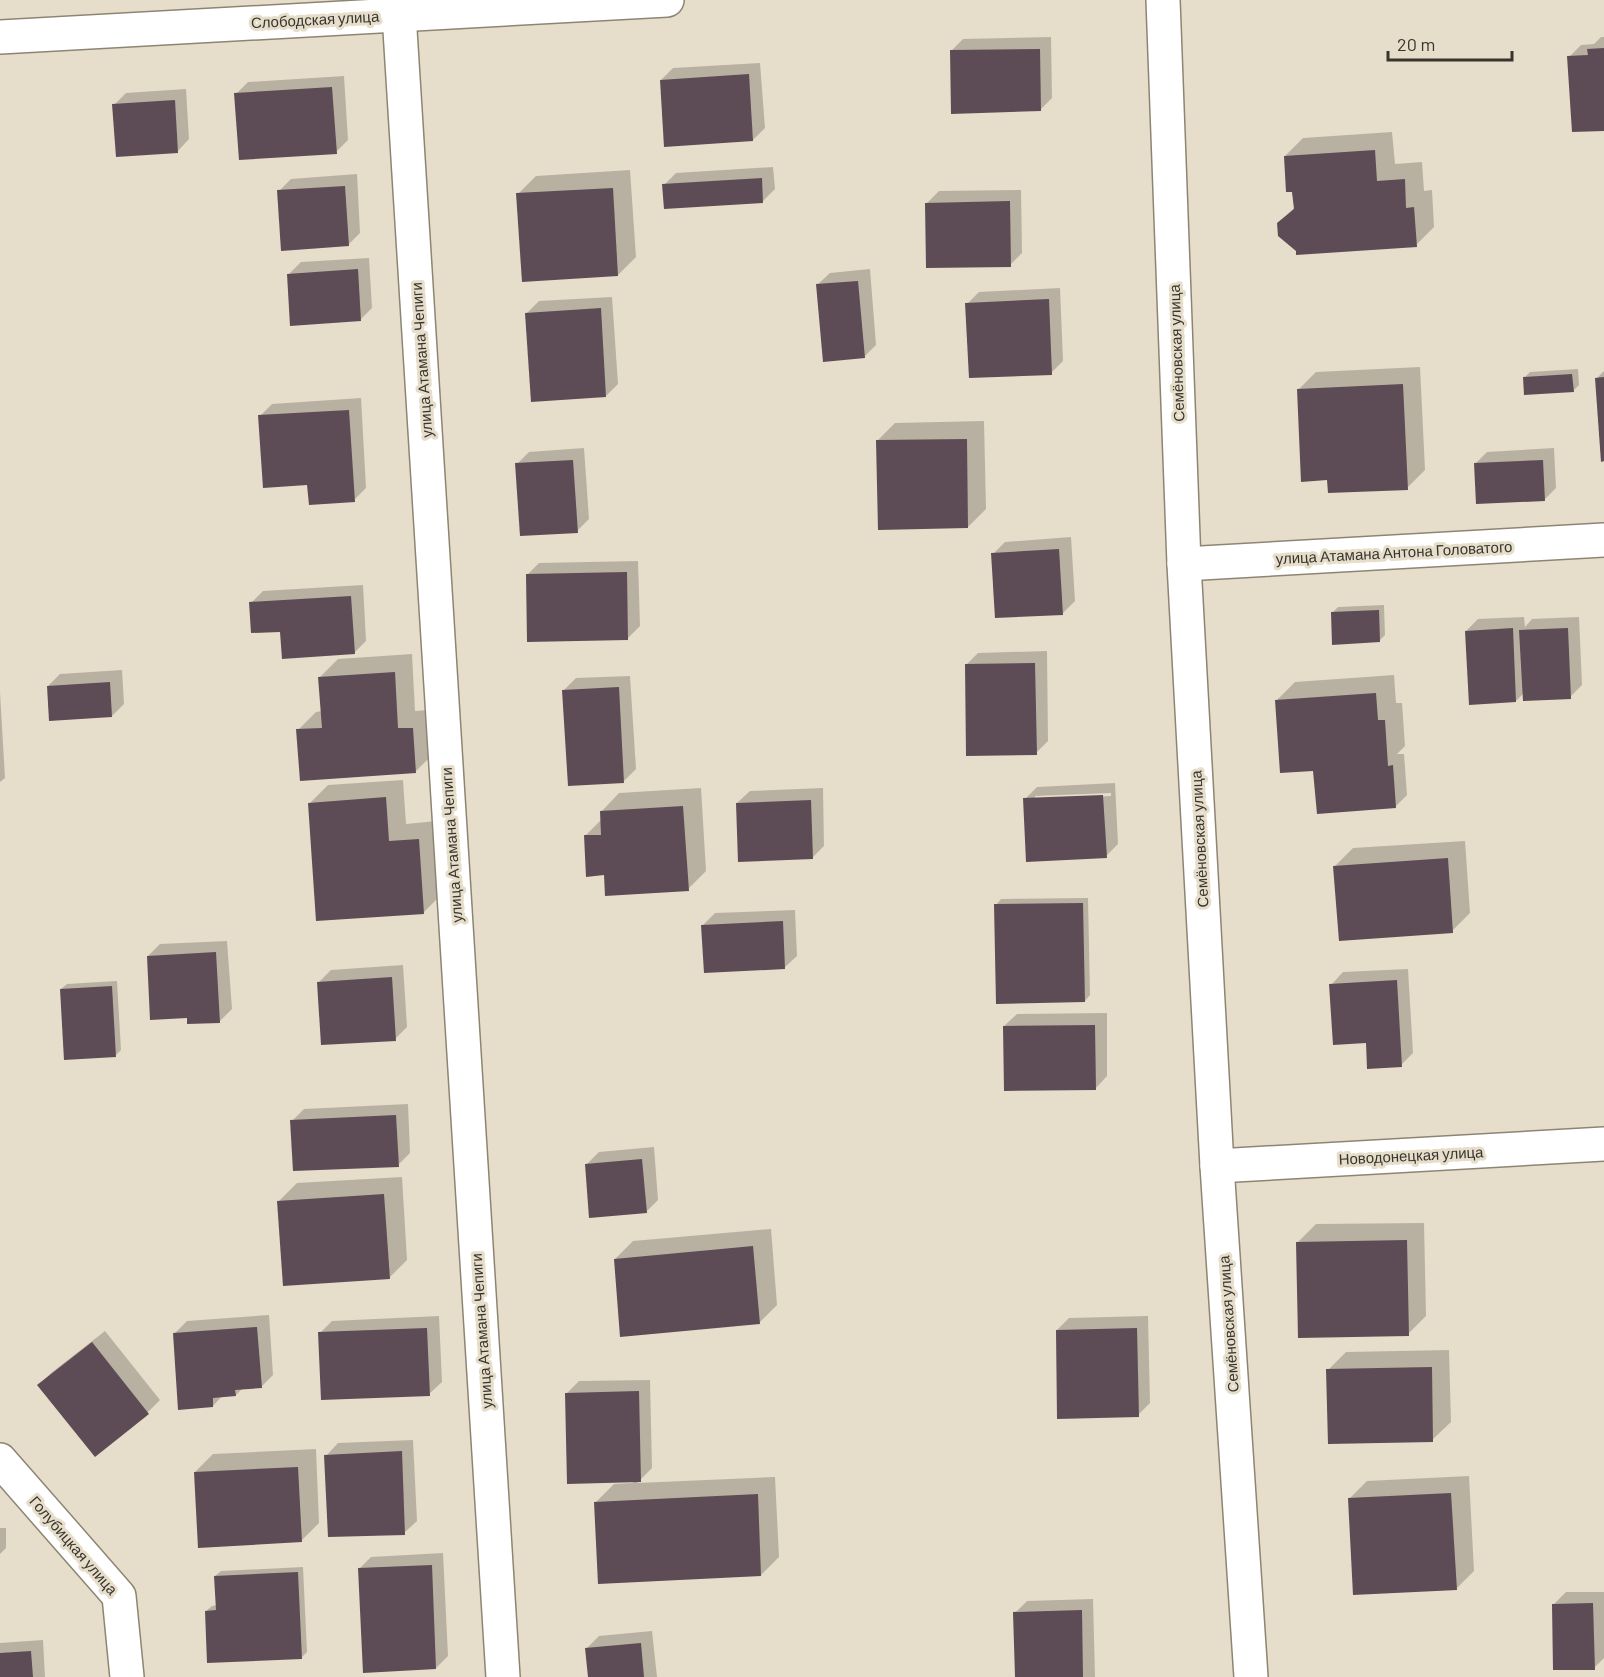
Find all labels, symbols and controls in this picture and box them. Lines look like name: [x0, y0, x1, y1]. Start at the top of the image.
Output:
street label: Слободская улица: [250, 7, 380, 31]
scale bar: [1388, 24, 1512, 62]
text: 20 m: [1397, 33, 1435, 55]
street label: улица Атамана Чепиги: [407, 282, 435, 438]
street label: Семёновская улица: [1165, 283, 1187, 422]
street label: улица Атамана Антона Головатого: [1275, 537, 1513, 567]
street label: улица Атамана Чепиги: [437, 767, 465, 923]
street label: Семёновская улица: [1186, 769, 1212, 908]
street label: Новодонецкая улица: [1338, 1142, 1484, 1168]
street label: улица Атамана Чепиги: [467, 1253, 495, 1409]
street label: Семёновская улица: [1214, 1254, 1242, 1393]
street label: Голубицкая улица: [26, 1492, 122, 1598]

